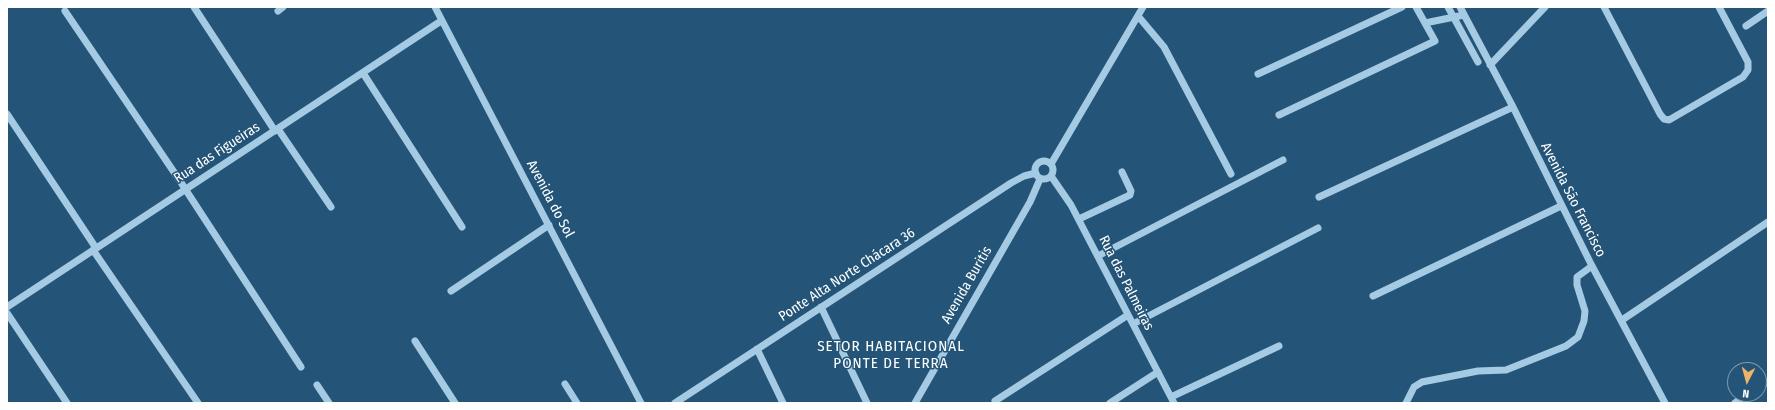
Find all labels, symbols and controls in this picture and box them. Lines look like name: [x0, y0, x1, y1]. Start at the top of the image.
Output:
street label: Rua das Figueiras: [171, 119, 263, 187]
street label: Avenida São Francisco: [1537, 140, 1609, 260]
street label: Avenida do Sol: [523, 157, 577, 241]
street label: Ponte Alta Norte Chácara 36: [776, 225, 918, 325]
street label: Rua das Palmeiras: [1095, 233, 1157, 333]
street label: Avenida Buritis: [938, 243, 996, 327]
district label: SETOR HABITACIONAL PONTE DE TERRA: [817, 338, 965, 373]
north arrow: [1727, 362, 1767, 402]
text: N: [1742, 387, 1750, 400]

